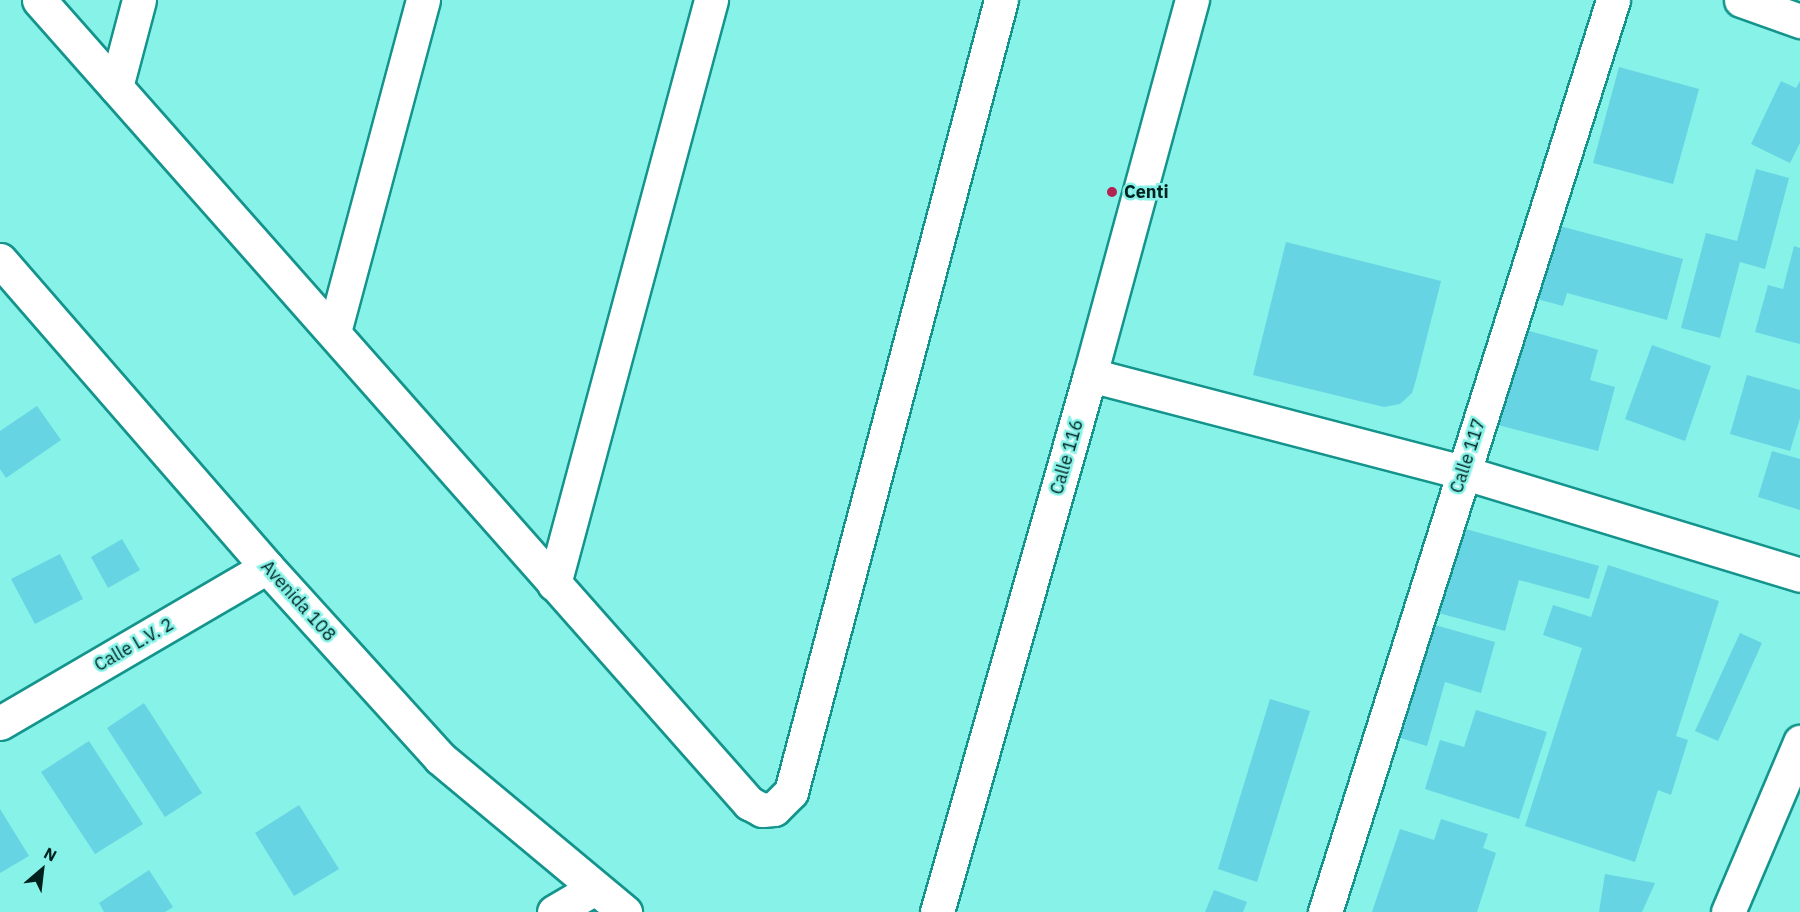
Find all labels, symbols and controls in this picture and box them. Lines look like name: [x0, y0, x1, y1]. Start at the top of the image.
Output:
place label: Centi: [1124, 181, 1169, 203]
marker: Centi: [1105, 185, 1119, 199]
street label: Calle 117: [1446, 416, 1490, 496]
street label: Calle 116: [1046, 417, 1088, 497]
street label: Avenida 108: [256, 556, 340, 646]
street label: Calle L.V. 2: [91, 614, 177, 676]
north arrow: [12, 840, 72, 900]
text: N: [41, 843, 60, 866]

